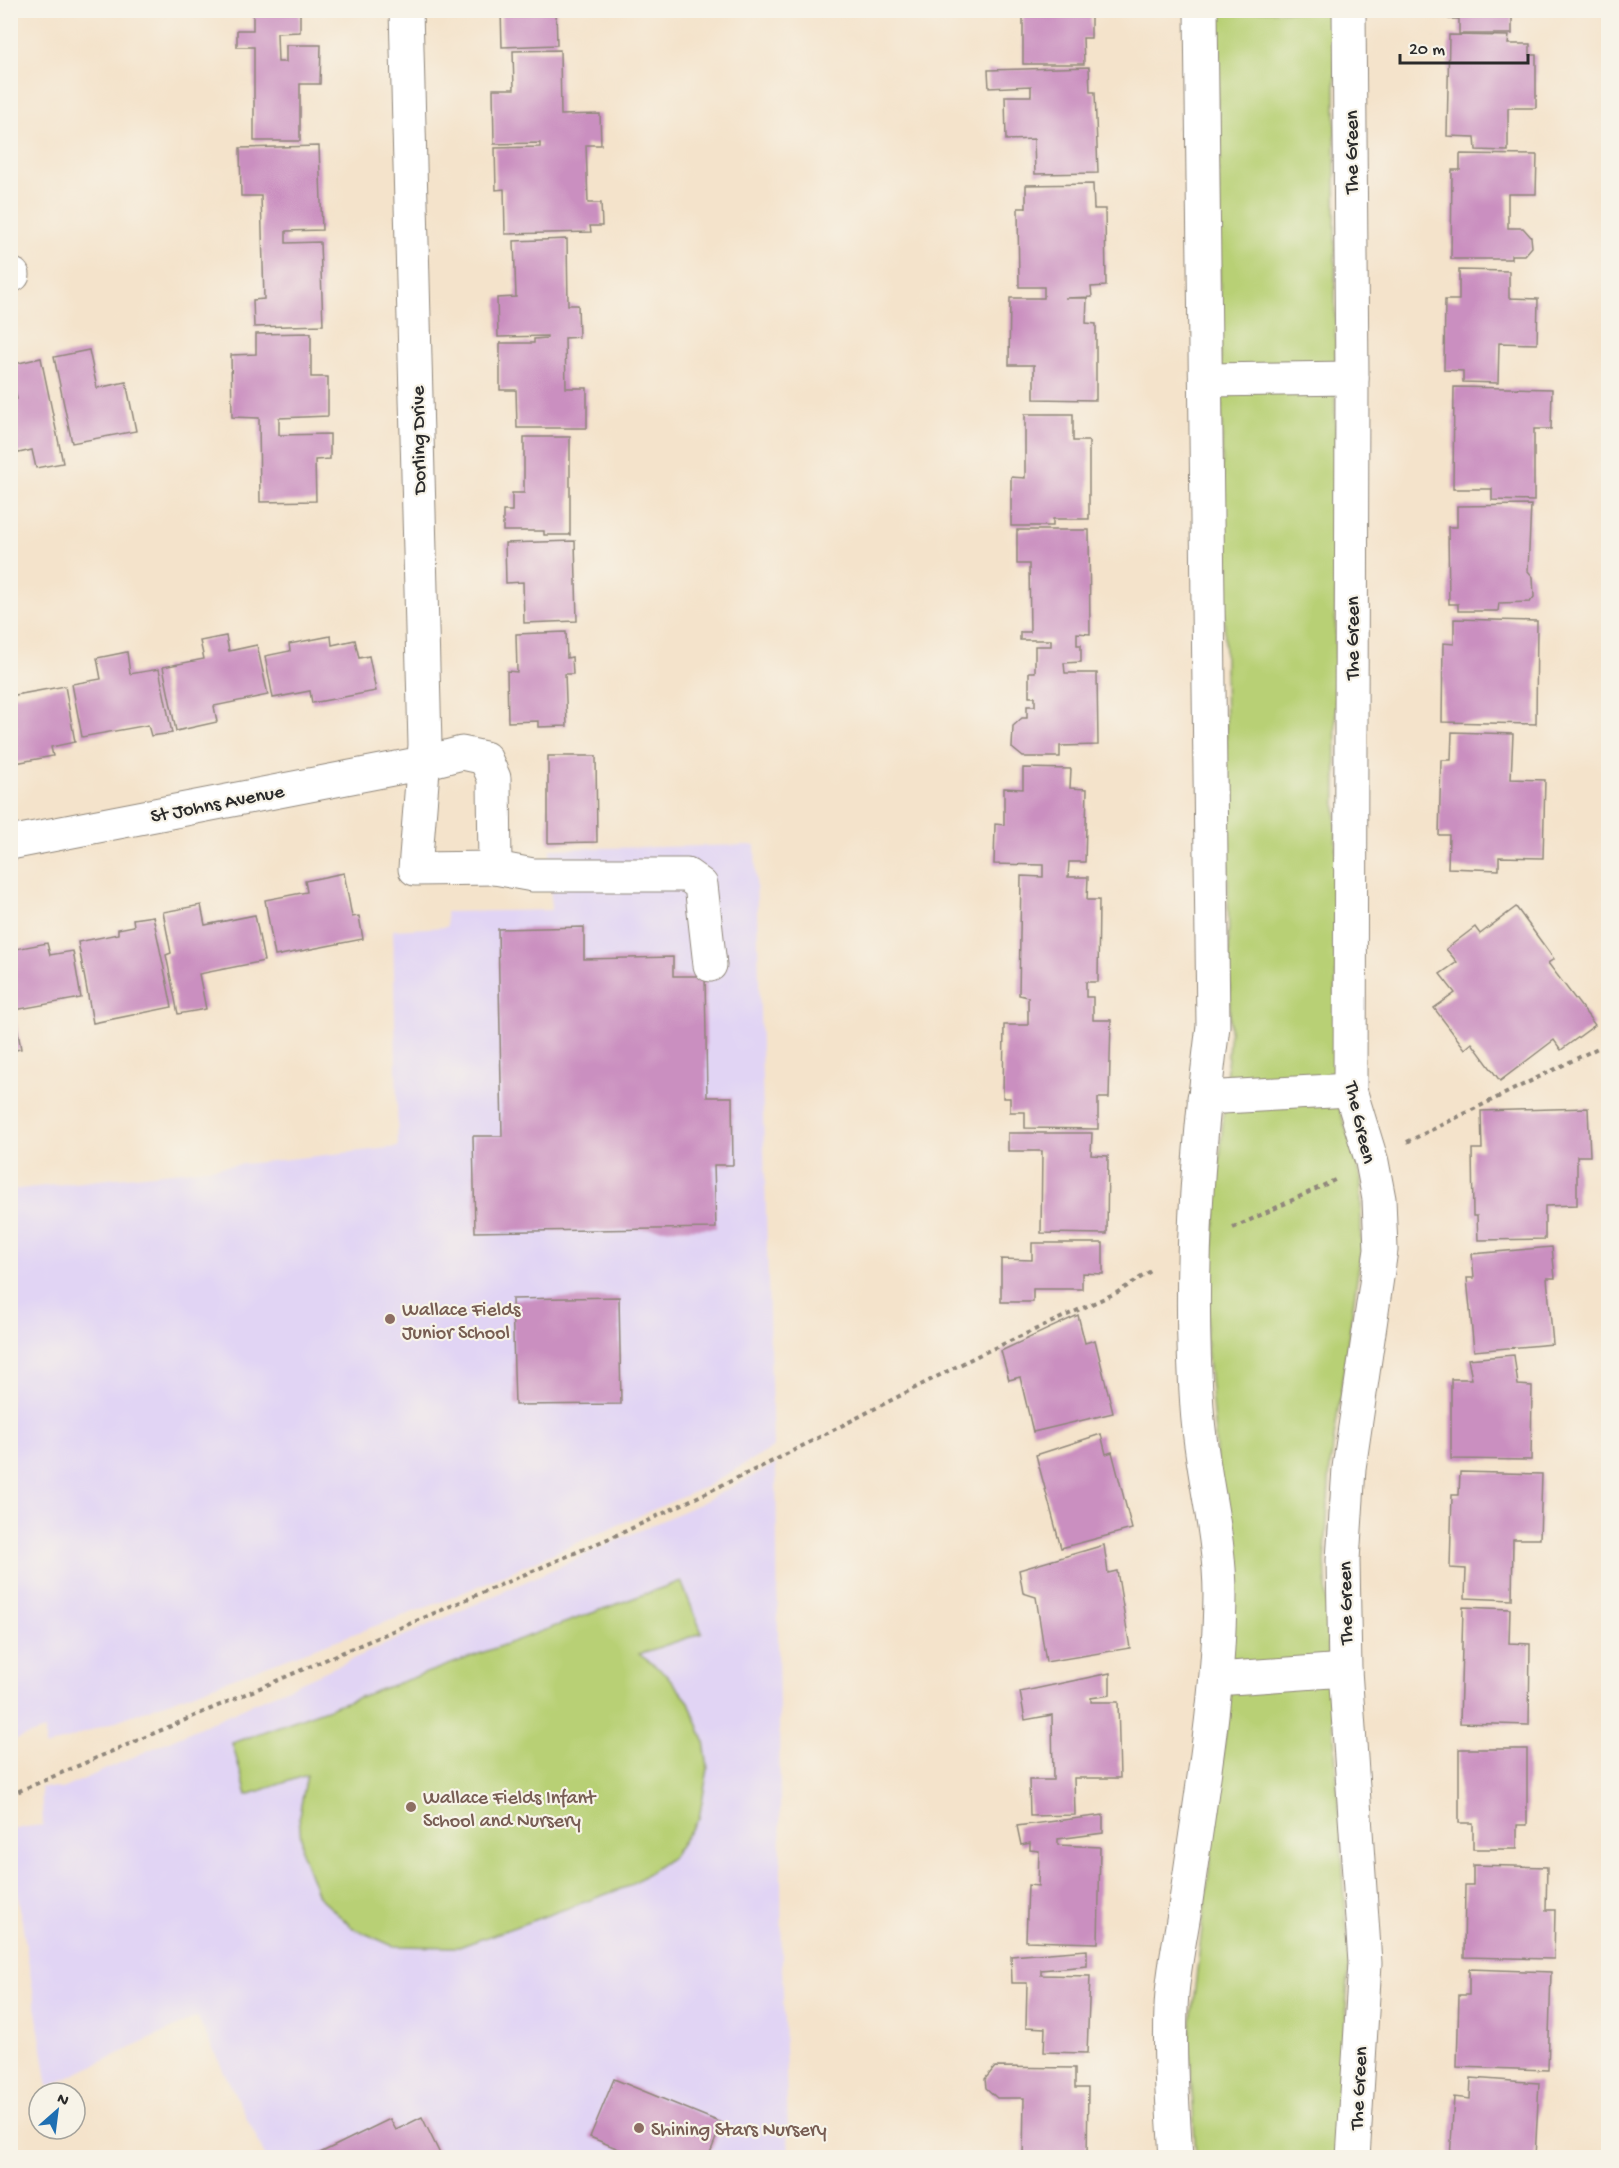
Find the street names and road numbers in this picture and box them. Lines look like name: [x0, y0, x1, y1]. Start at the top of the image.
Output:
street label: The Green: [1342, 110, 1365, 195]
street label: Dorling Drive: [408, 385, 433, 496]
street label: The Green: [1343, 596, 1366, 681]
street label: St Johns Avenue: [149, 781, 287, 830]
street label: The Green: [1338, 1079, 1379, 1166]
street label: The Green: [1335, 1561, 1360, 1646]
street label: The Green: [1347, 2045, 1374, 2131]

